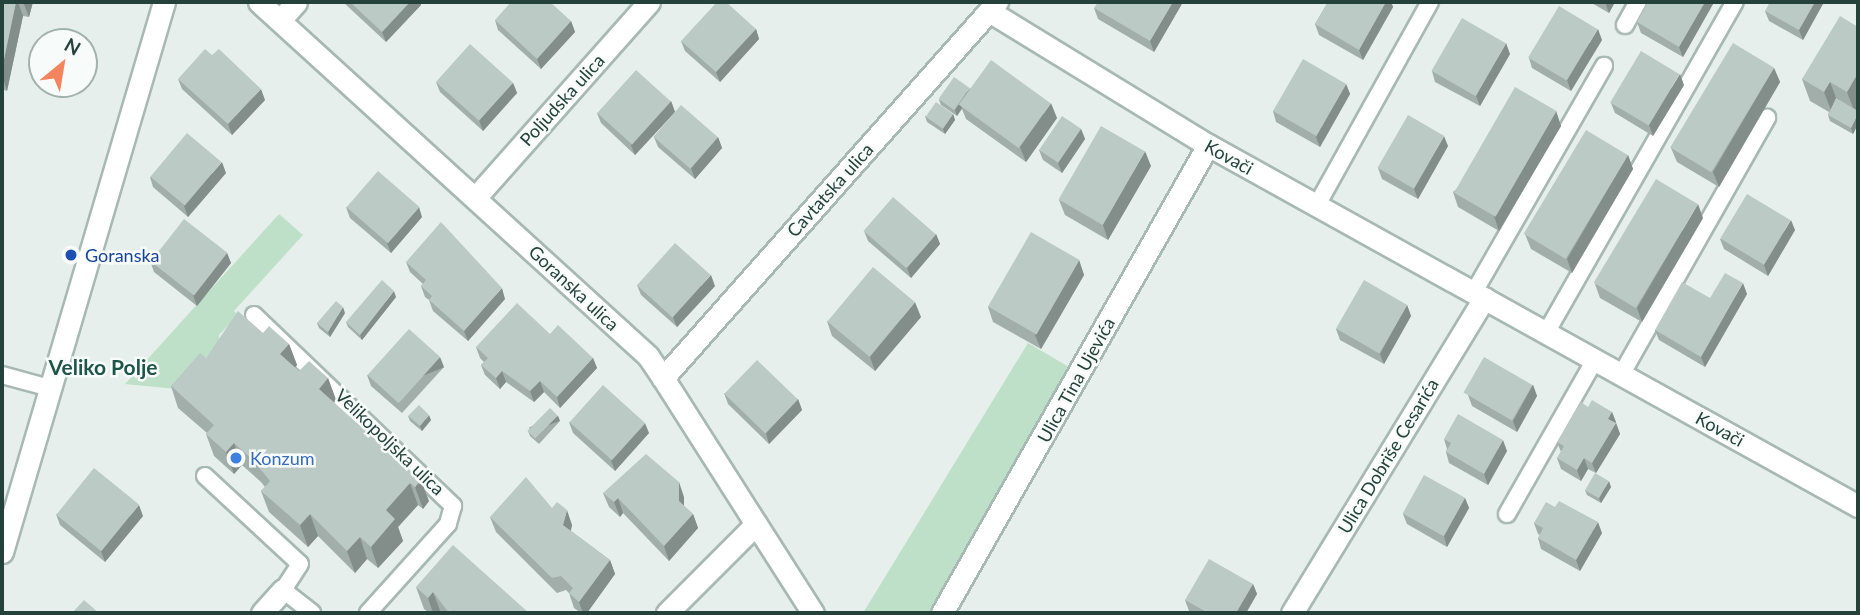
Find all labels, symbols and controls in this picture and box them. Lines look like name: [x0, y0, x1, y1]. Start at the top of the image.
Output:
north arrow: [28, 28, 98, 98]
text: N: [61, 32, 85, 60]
street label: Poljudska ulica: [515, 50, 609, 150]
street label: Kovači: [1201, 135, 1257, 179]
street label: Cavtatska ulica: [782, 139, 878, 241]
street label: Goranska ulica: [524, 241, 624, 335]
place label: Goranska: [85, 244, 160, 266]
marker: Goranska: [63, 247, 79, 263]
street label: Ulica Tina Ujevića: [1033, 313, 1119, 447]
district label: Veliko Polje: [49, 354, 157, 380]
street label: Ulica Dobriše Cesarića: [1333, 375, 1443, 537]
street label: Velikopoljska ulica: [331, 384, 449, 500]
street label: Kovači: [1692, 407, 1748, 451]
place label: Konzum: [250, 447, 314, 469]
marker: Konzum: [228, 450, 244, 466]

